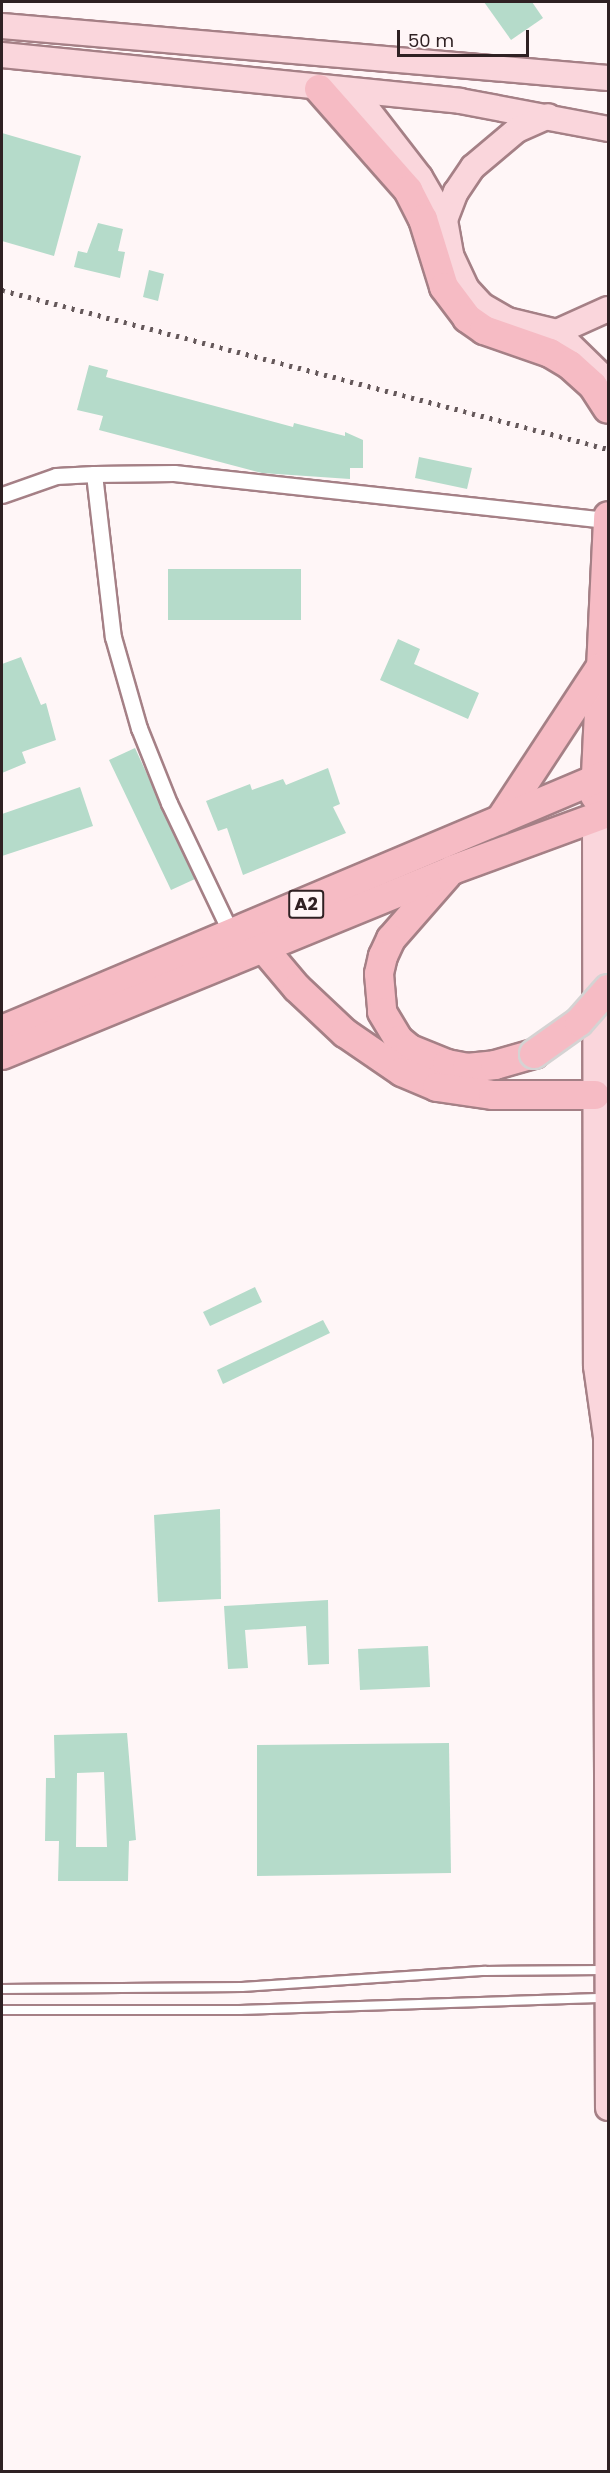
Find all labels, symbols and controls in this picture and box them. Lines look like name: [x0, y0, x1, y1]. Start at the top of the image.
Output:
scale bar: [400, 18, 532, 56]
text: 50 m: [408, 28, 454, 53]
road number: A2: [288, 889, 324, 919]

